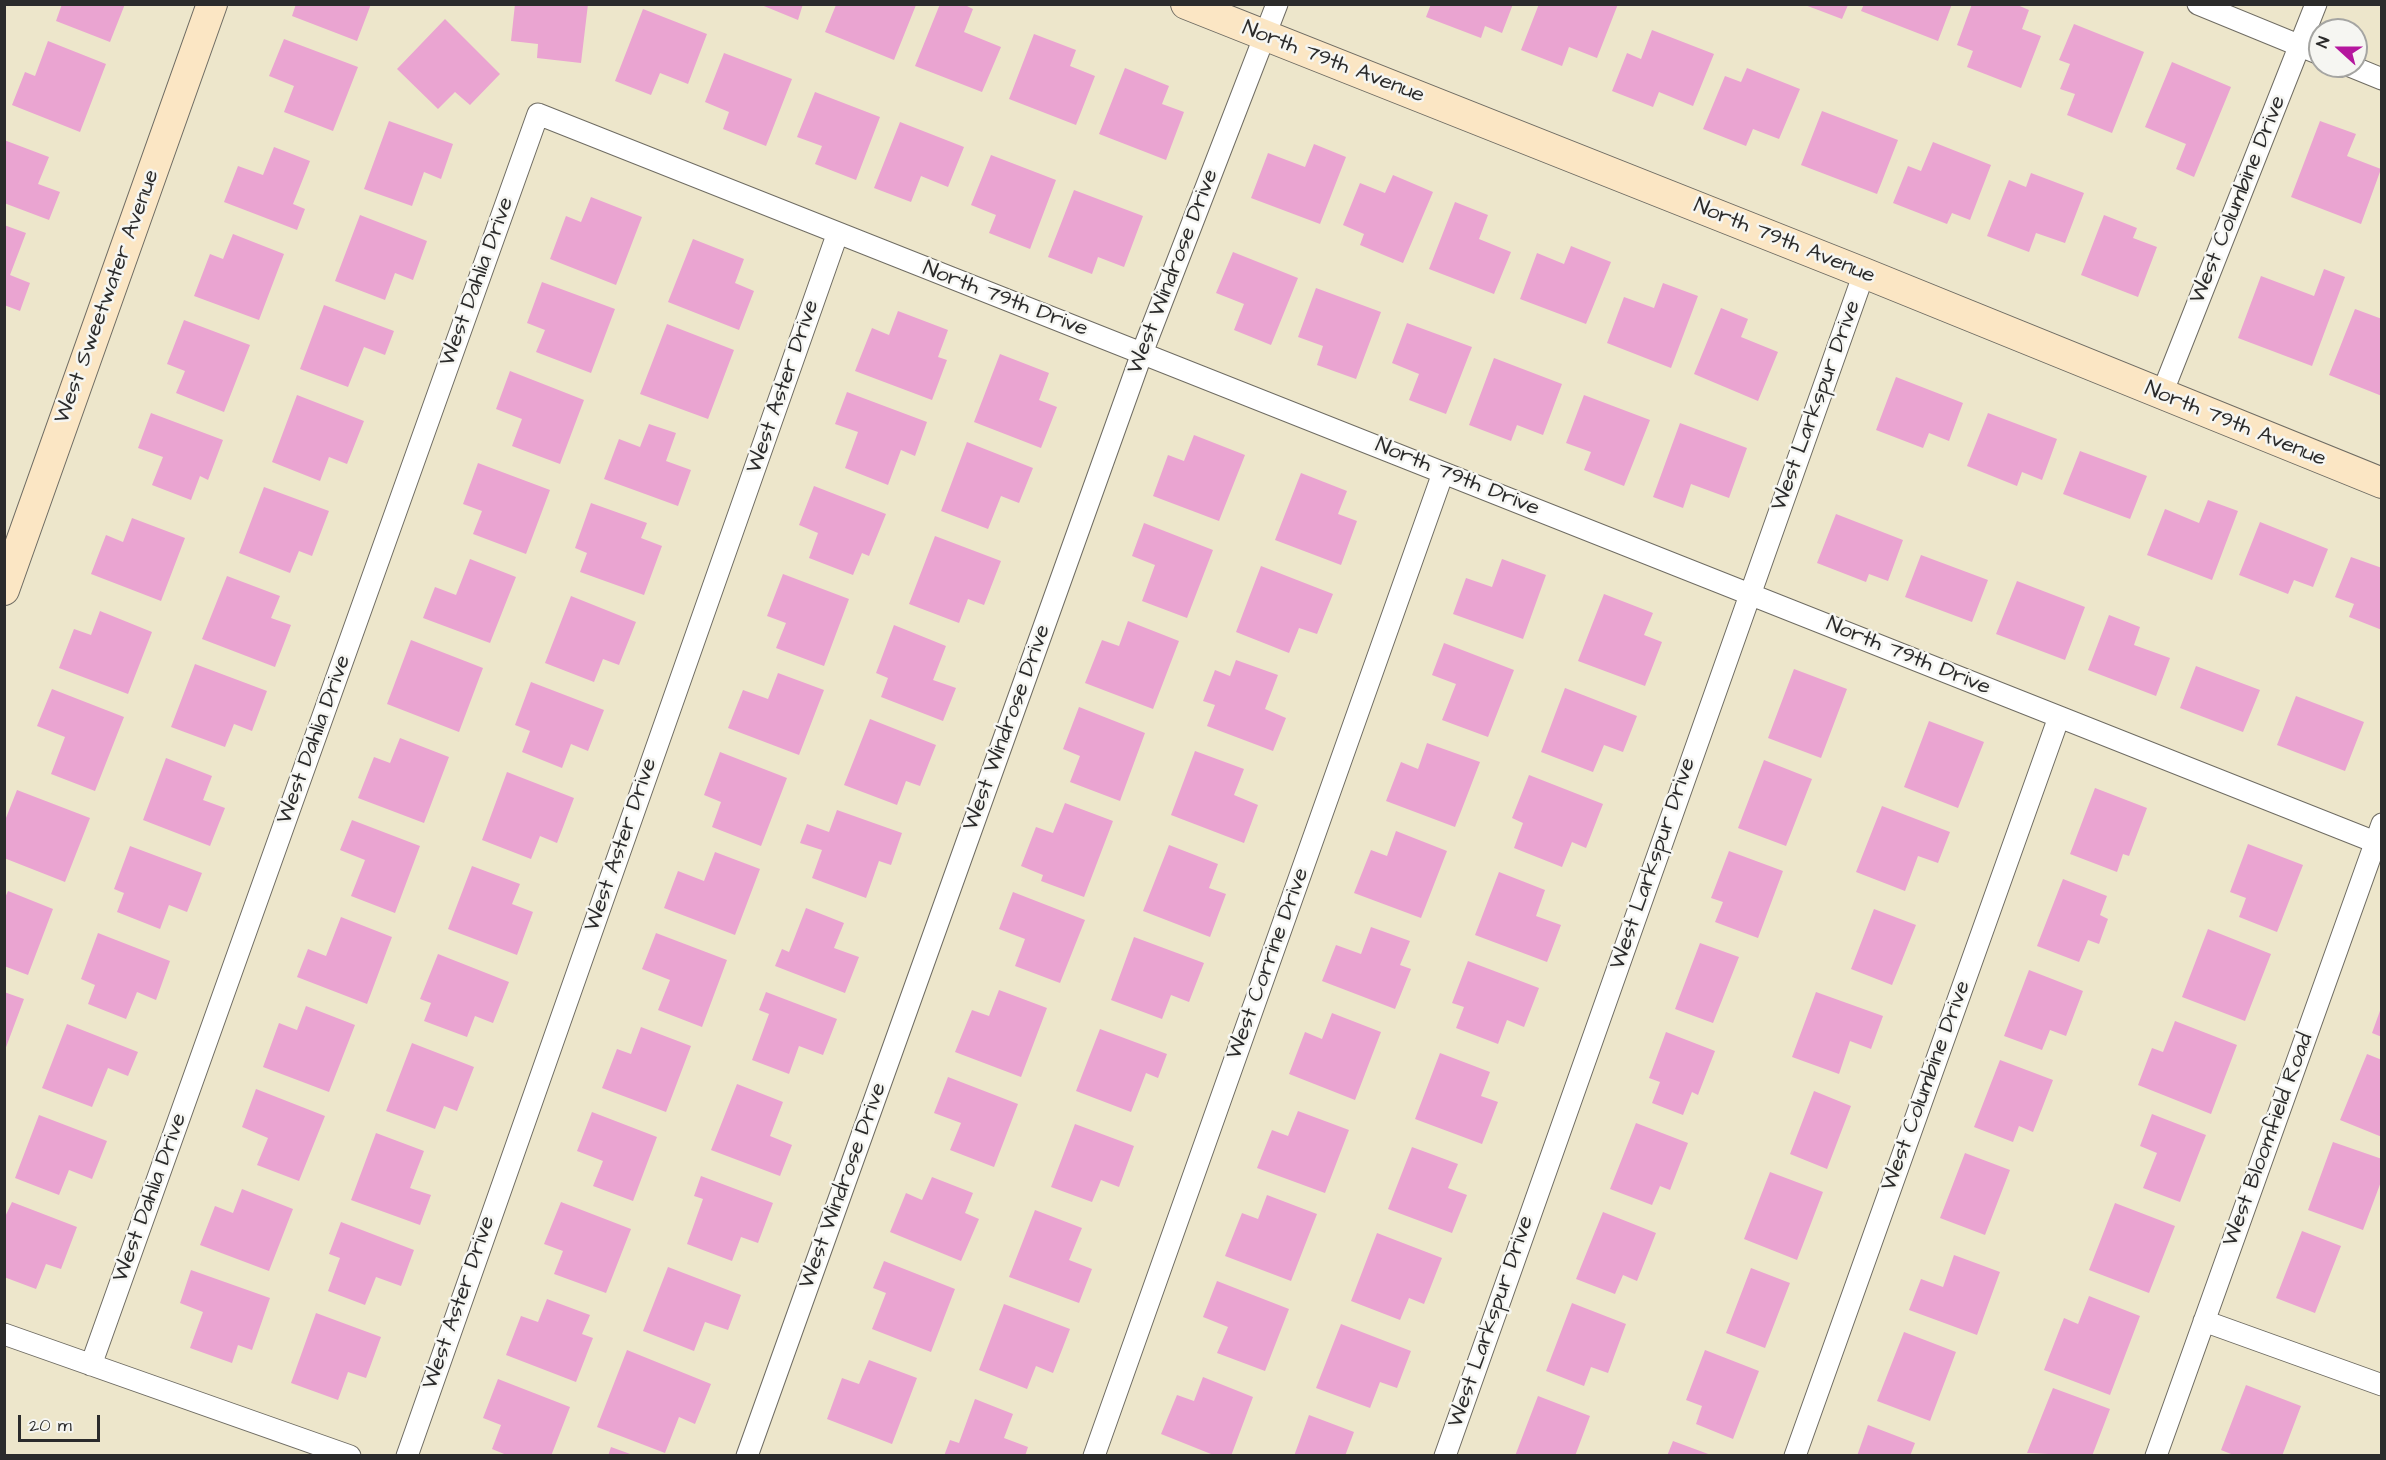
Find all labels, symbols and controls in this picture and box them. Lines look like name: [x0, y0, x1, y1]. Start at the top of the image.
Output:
street label: North 79th Avenue: [1238, 16, 1428, 110]
north arrow: [2308, 18, 2368, 78]
text: N: [2311, 34, 2335, 51]
street label: West Columbine Drive: [2185, 92, 2293, 308]
street label: West Sweetwater Avenue: [50, 166, 166, 428]
street label: West Windrose Drive: [1123, 166, 1225, 378]
street label: West Dahlia Drive: [435, 194, 521, 370]
street label: North 79th Avenue: [1690, 194, 1878, 290]
street label: North 79th Drive: [919, 256, 1091, 344]
street label: West Aster Drive: [742, 297, 826, 477]
street label: West Larkspur Drive: [1767, 297, 1867, 515]
street label: North 79th Avenue: [2141, 377, 2329, 473]
street label: North 79th Drive: [1371, 433, 1543, 523]
street label: North 79th Drive: [1822, 612, 1994, 702]
street label: West Windrose Drive: [958, 622, 1058, 834]
street label: West Dahlia Drive: [272, 652, 358, 828]
street label: West Aster Drive: [580, 755, 664, 935]
street label: West Larkspur Drive: [1605, 755, 1703, 973]
street label: West Corrine Drive: [1222, 865, 1316, 1063]
street label: West Columbine Drive: [1877, 977, 1977, 1195]
street label: West Bloomfield Road: [2218, 1030, 2320, 1250]
street label: West Windrose Drive: [794, 1080, 894, 1292]
street label: West Dahlia Drive: [108, 1110, 194, 1286]
street label: West Aster Drive: [418, 1213, 502, 1393]
street label: West Larkspur Drive: [1443, 1213, 1541, 1431]
scale bar: [21, 1403, 104, 1441]
text: 20 m: [29, 1413, 72, 1438]

